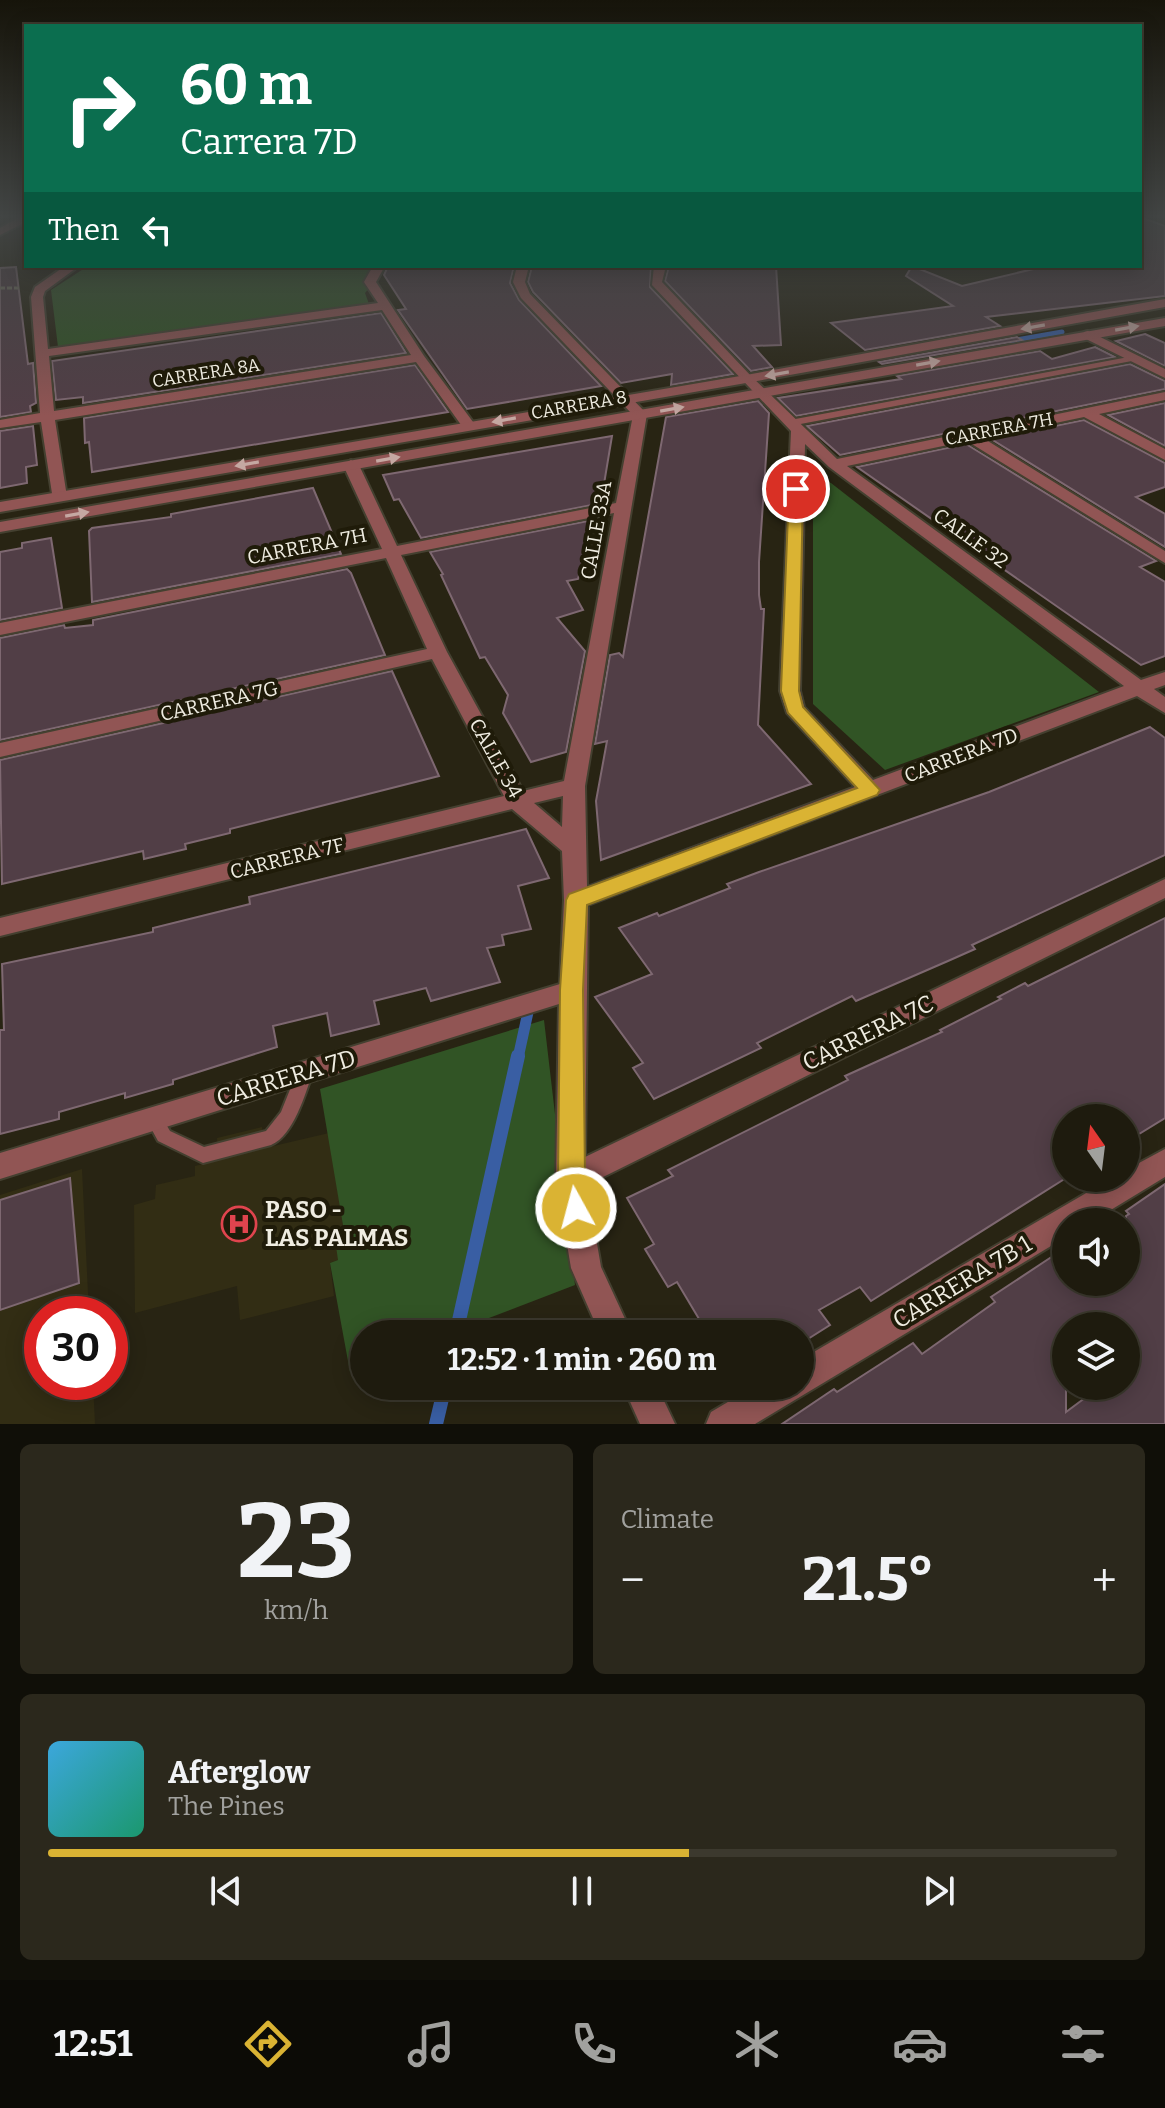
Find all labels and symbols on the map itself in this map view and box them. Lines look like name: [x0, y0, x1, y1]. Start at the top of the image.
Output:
one-way arrow: [1020, 322, 1045, 334]
one-way arrow: [1114, 322, 1139, 334]
street label: CARRERA 8A: [151, 354, 262, 392]
one-way arrow: [915, 357, 940, 369]
one-way arrow: [765, 368, 790, 380]
street label: CARRERA 8: [529, 386, 629, 424]
one-way arrow: [659, 402, 684, 414]
street label: CARRERA 7H: [943, 408, 1055, 450]
one-way arrow: [491, 414, 516, 426]
one-way arrow: [376, 452, 401, 464]
pin: [762, 455, 830, 523]
one-way arrow: [235, 458, 260, 471]
street label: CALLE 33A: [575, 478, 617, 581]
street label: CALLE 32: [929, 503, 1013, 573]
one-way arrow: [65, 507, 90, 519]
street label: CARRERA 7H: [245, 523, 369, 569]
street label: CARRERA 7G: [158, 676, 281, 726]
street label: CALLE 34: [464, 714, 528, 802]
street label: CARRERA 7D: [901, 722, 1021, 788]
street label: CARRERA 7F: [227, 832, 347, 884]
street label: CARRERA 7C: [798, 989, 938, 1077]
street label: CARRERA 7D: [213, 1044, 359, 1112]
north arrow: [1052, 1104, 1140, 1192]
position arrow: [534, 1166, 618, 1250]
place label: PASO - LAS PALMAS: [265, 1196, 409, 1252]
hospital icon: PASO - LAS PALMAS: [220, 1205, 258, 1243]
street label: CARRERA 7B 1: [888, 1230, 1037, 1334]
speed limit sign: 30: [24, 1296, 128, 1400]

